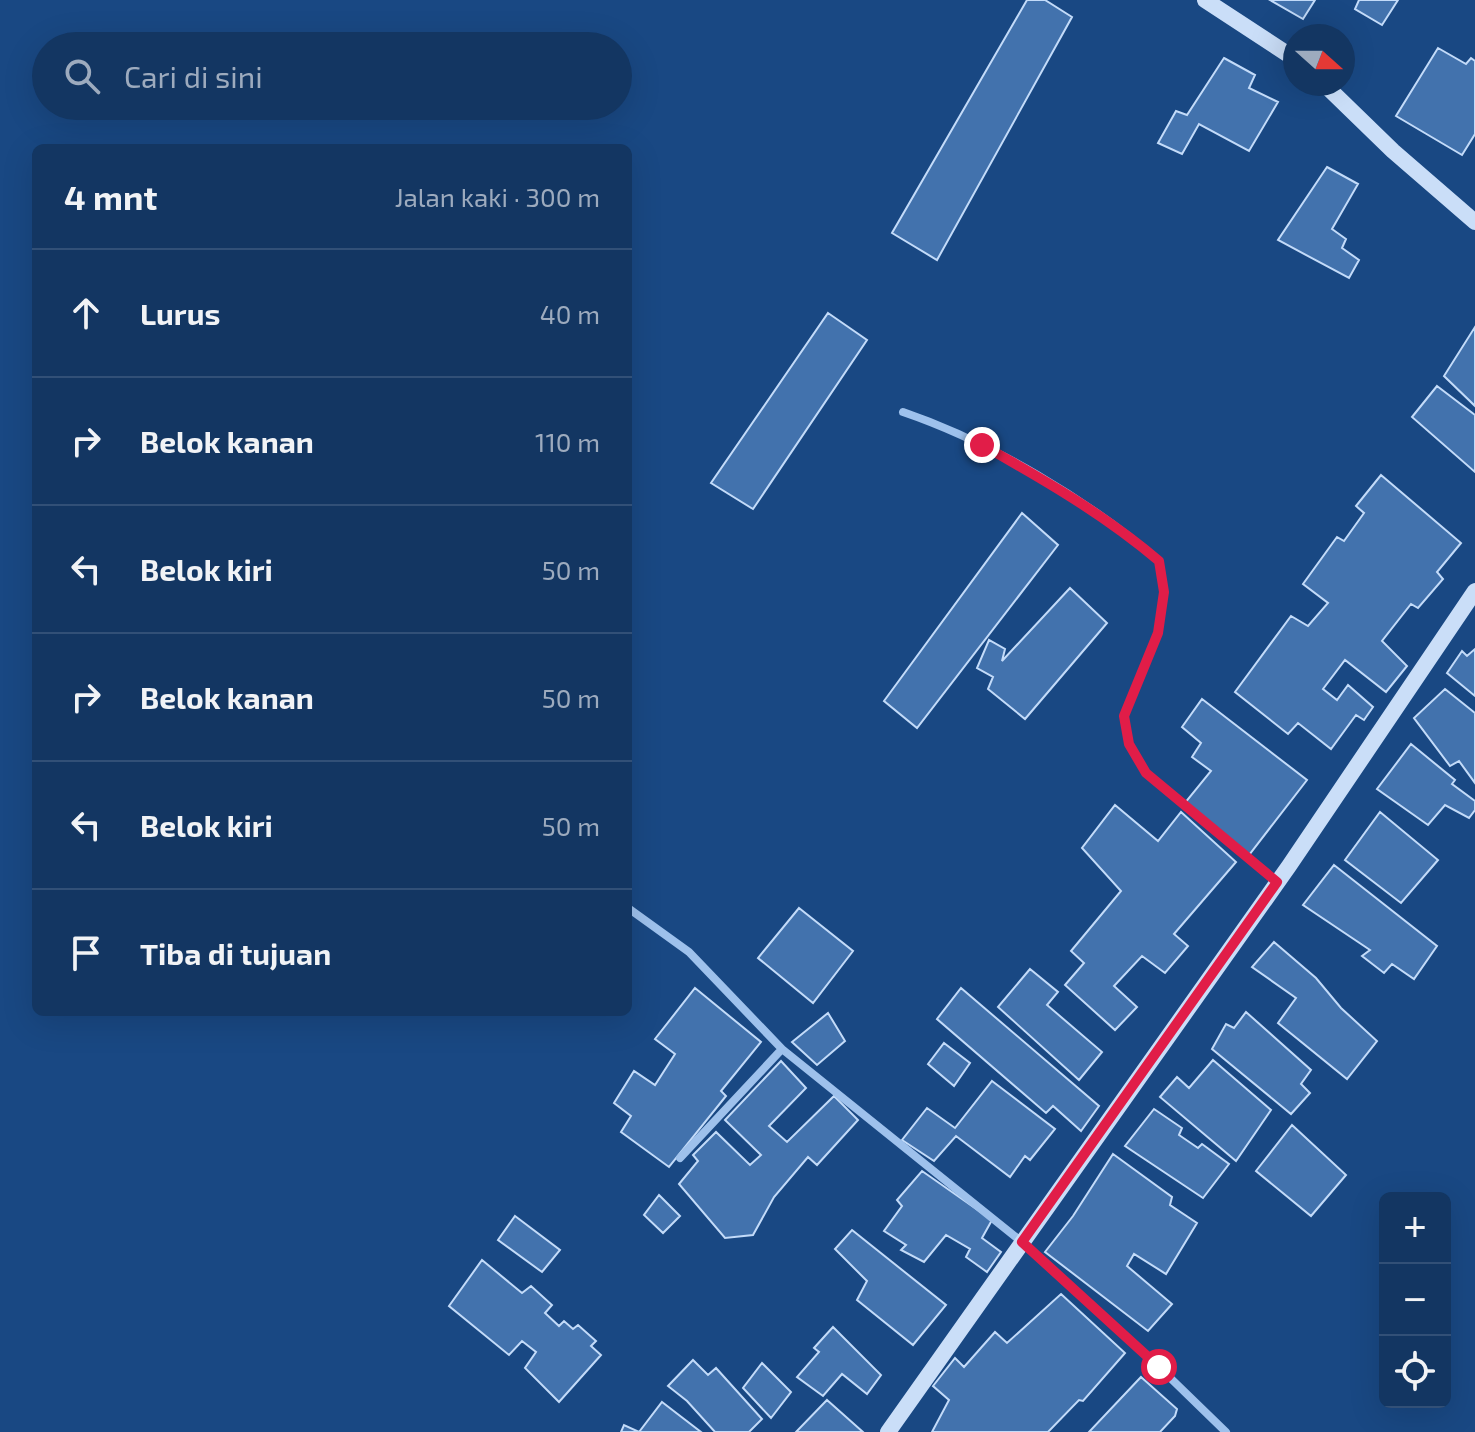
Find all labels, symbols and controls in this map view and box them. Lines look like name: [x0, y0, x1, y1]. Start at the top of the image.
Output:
north arrow: [1283, 24, 1355, 96]
search box: [32, 32, 632, 120]
icon: search: [60, 54, 104, 98]
text: Cari di sini: [124, 58, 263, 94]
text: 4 mnt: [64, 176, 157, 217]
text: Jalan kaki · 300 m: [395, 181, 600, 212]
icon: ahead: [64, 291, 108, 335]
text: Lurus: [140, 295, 220, 331]
text: 40 m: [540, 298, 600, 329]
icon: right: [64, 419, 108, 463]
text: Belok kanan: [140, 423, 314, 459]
text: 110 m: [535, 426, 600, 457]
route end: [964, 427, 1000, 463]
icon: left: [64, 547, 108, 591]
text: Belok kiri: [140, 551, 273, 587]
text: 50 m: [542, 554, 600, 585]
icon: right: [64, 675, 108, 719]
text: Belok kanan: [140, 679, 314, 715]
text: 50 m: [542, 682, 600, 713]
icon: left: [64, 803, 108, 847]
text: Belok kiri: [140, 807, 273, 843]
text: 50 m: [542, 810, 600, 841]
icon: arrive: [64, 931, 108, 975]
text: Tiba di tujuan: [140, 935, 331, 971]
map controls: [1379, 1192, 1451, 1408]
button: +: [1379, 1192, 1451, 1264]
button: −: [1379, 1264, 1451, 1336]
button: locate: [1379, 1336, 1451, 1408]
route start: [1141, 1349, 1177, 1385]

